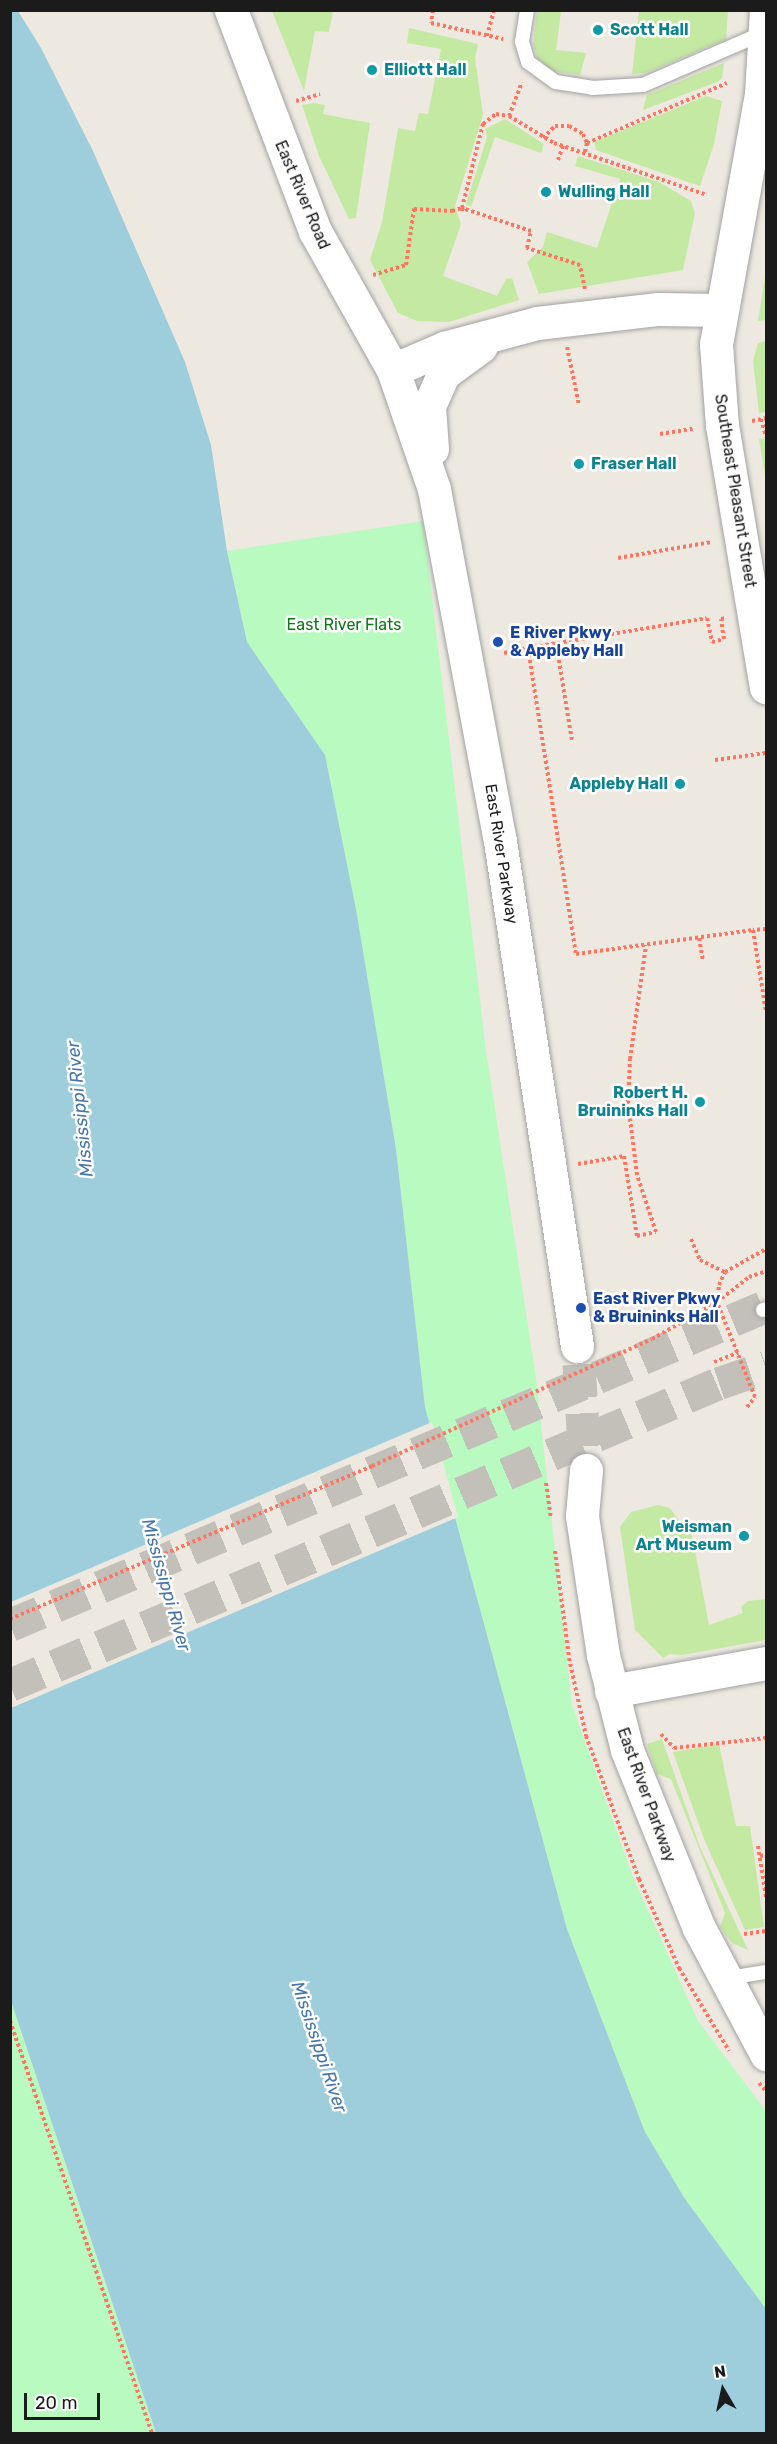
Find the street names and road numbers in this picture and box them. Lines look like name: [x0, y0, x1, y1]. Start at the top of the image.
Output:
street label: East River Road: [270, 138, 334, 252]
street label: Southeast Pleasant Street: [710, 393, 760, 589]
street label: East River Parkway: [480, 782, 522, 926]
street label: East River Parkway: [613, 1725, 679, 1865]

